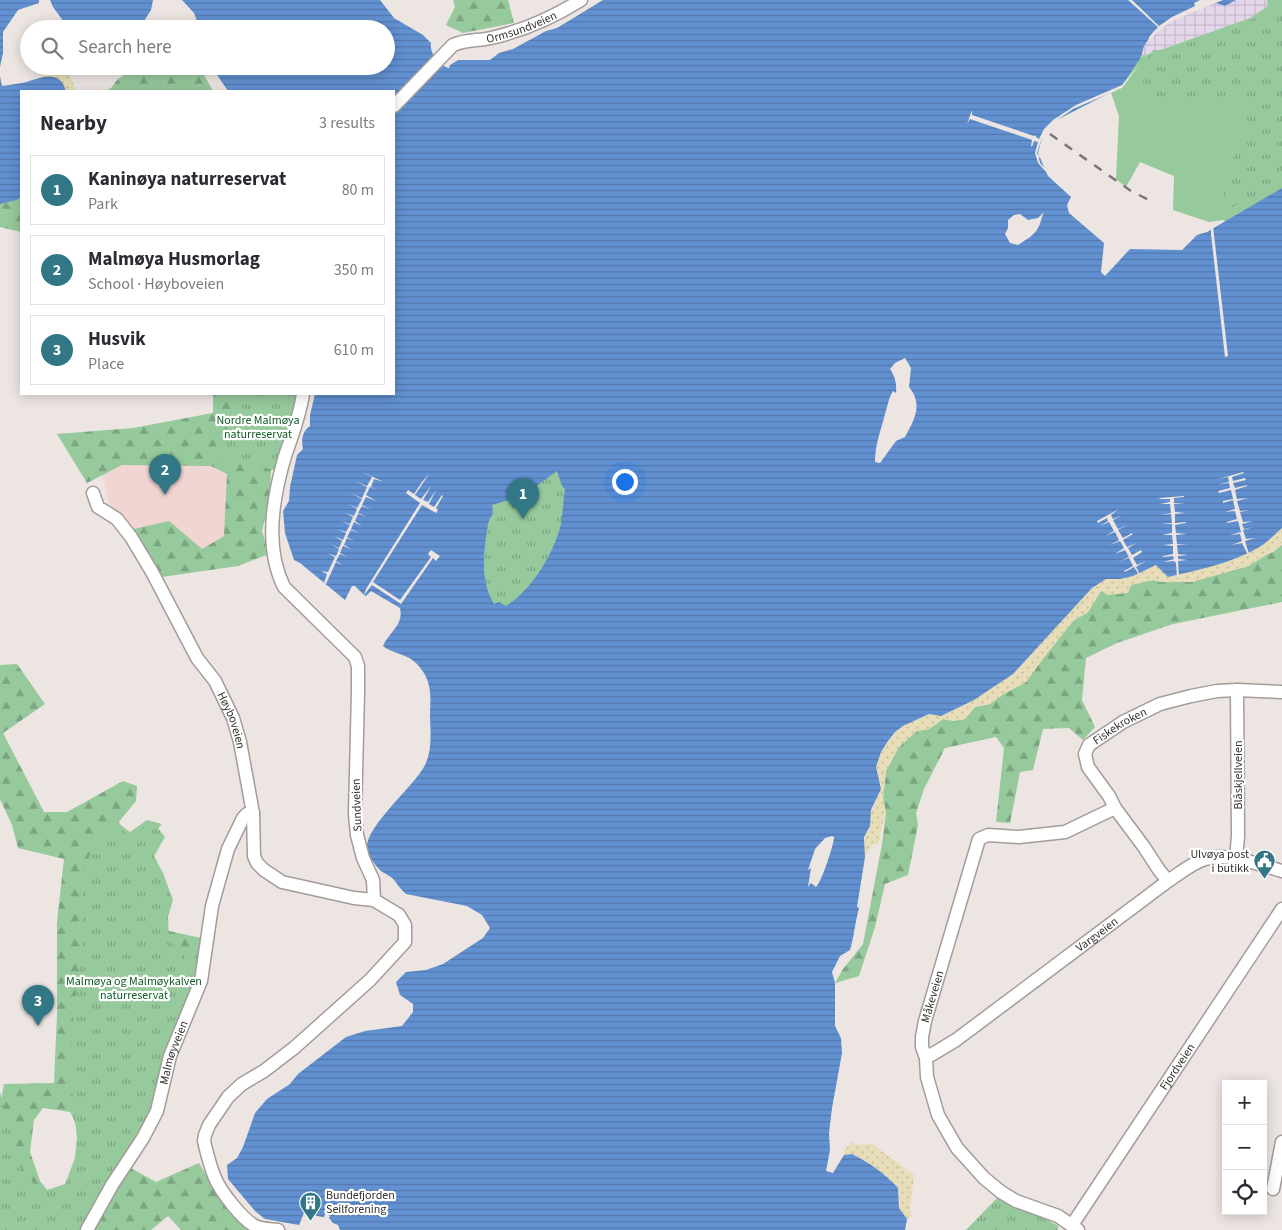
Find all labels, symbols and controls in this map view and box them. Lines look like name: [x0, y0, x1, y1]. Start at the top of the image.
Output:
street label: Ormsundveien: [485, 7, 560, 47]
search box: [20, 20, 395, 75]
icon: search: [38, 34, 66, 62]
text: Search here: [78, 34, 172, 61]
text: Nearby: [40, 108, 107, 138]
text: 3 results: [319, 112, 375, 134]
text: Kaninøya naturreservat: [88, 166, 286, 193]
text: 1: [53, 179, 61, 201]
text: 80 m: [342, 179, 374, 201]
text: Park: [88, 193, 118, 215]
text: Malmøya Husmorlag: [88, 246, 260, 273]
text: 2: [53, 259, 61, 281]
text: 350 m: [334, 259, 374, 281]
text: School · Høyboveien: [88, 273, 224, 295]
text: Husvik: [88, 326, 146, 353]
text: 3: [53, 339, 61, 361]
text: 610 m: [334, 339, 374, 361]
text: Place: [88, 353, 124, 375]
park label: Nordre Malmøya naturreservat: [216, 412, 300, 443]
pin: 2: [149, 454, 181, 495]
your location: [612, 469, 638, 495]
pin: 1: [507, 478, 539, 519]
street label: Høyboveien: [213, 689, 250, 750]
street label: Fiskekroken: [1089, 703, 1150, 749]
street label: Blåskjellveien: [1230, 740, 1247, 810]
street label: Sundveien: [348, 778, 366, 832]
place label: Ulvøya post i butikk: [1190, 846, 1249, 877]
public building icon: Ulvøya post i butikk: [1253, 849, 1277, 880]
street label: Vargveien: [1072, 913, 1122, 956]
street label: Måkeveien: [916, 969, 948, 1025]
park label: Malmøya og Malmøykalven naturreservat: [66, 973, 202, 1004]
pin: 3: [22, 985, 54, 1026]
street label: Malmøyveien: [155, 1018, 192, 1086]
street label: Fjordveien: [1155, 1040, 1199, 1094]
map controls: [1222, 1080, 1267, 1215]
button: +: [1222, 1080, 1267, 1125]
button: −: [1222, 1125, 1267, 1170]
button: locate: [1222, 1170, 1267, 1215]
place label: Bundefjorden Seilforening: [326, 1187, 395, 1218]
building icon: Bundefjorden Seilforening: [298, 1190, 322, 1221]

